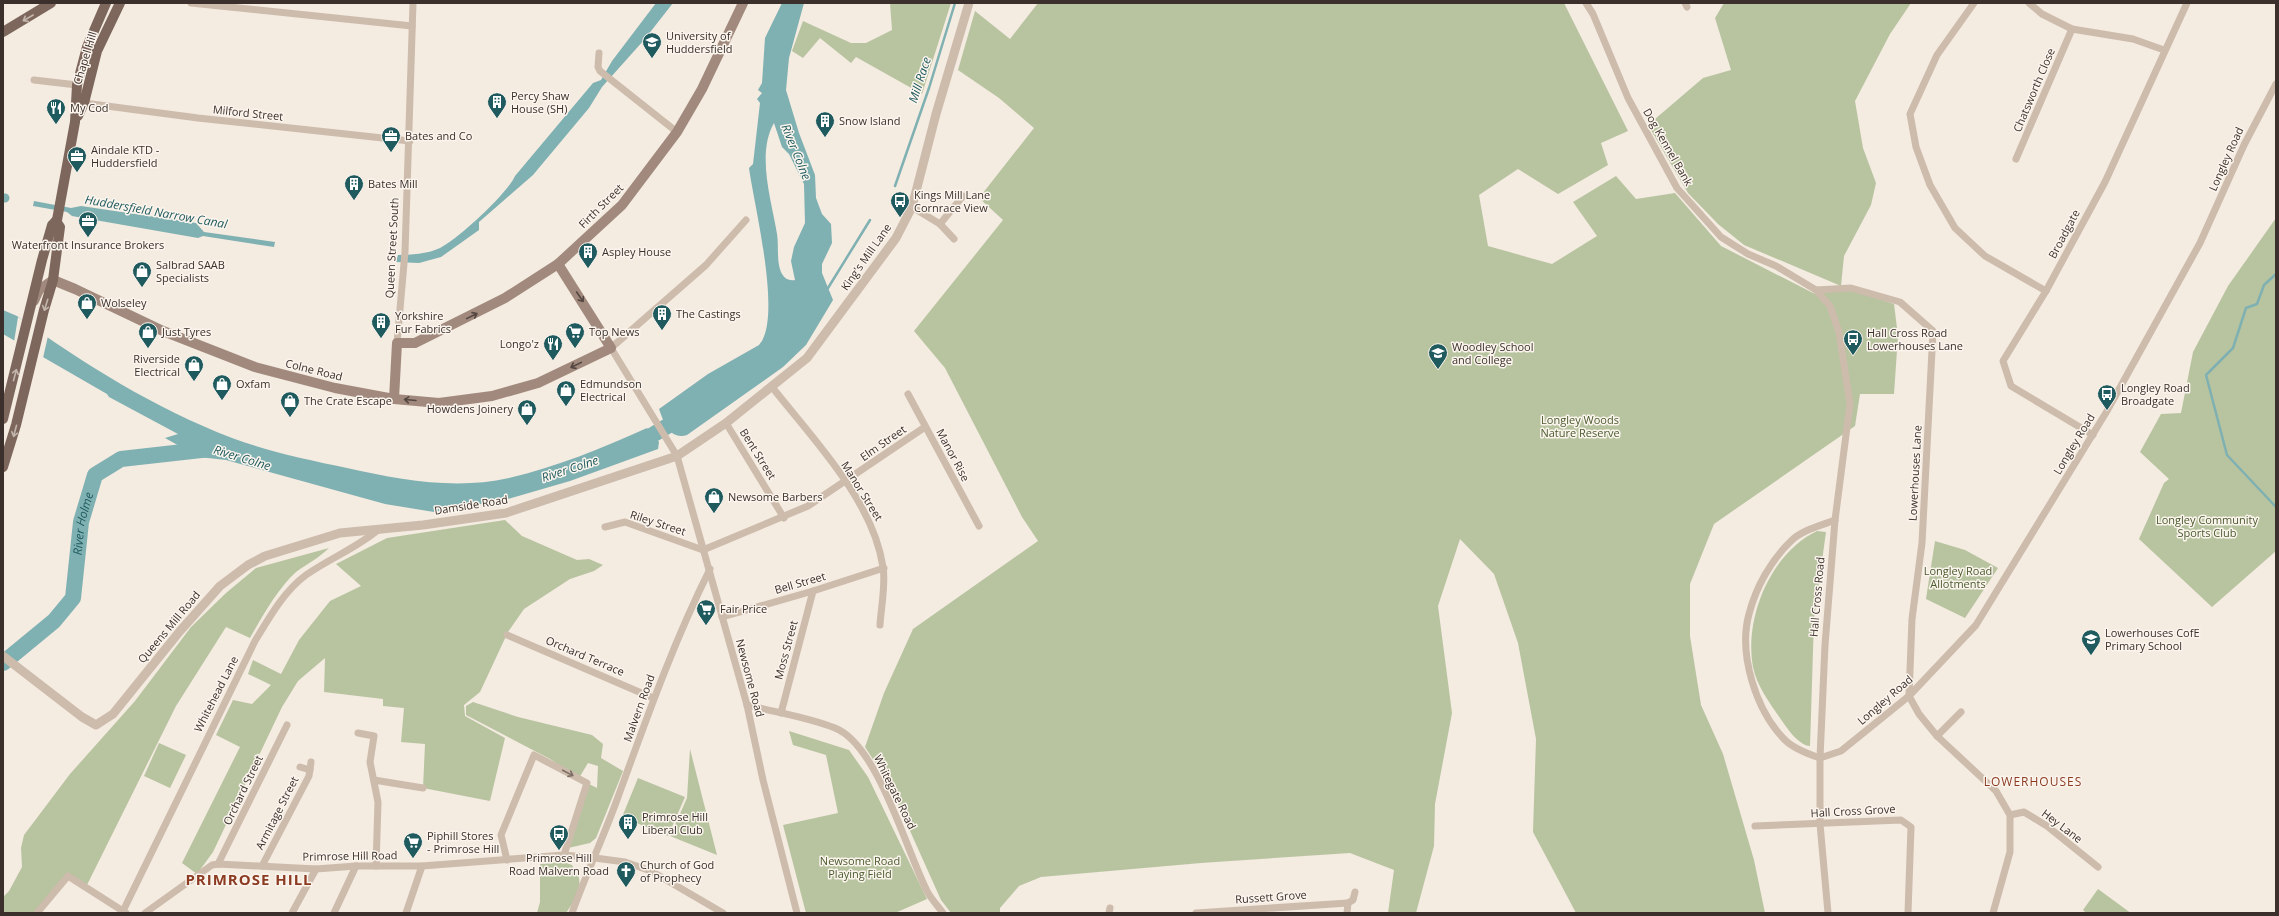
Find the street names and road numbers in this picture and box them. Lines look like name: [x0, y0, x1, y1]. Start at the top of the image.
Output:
street label: Chapel Hill: [69, 29, 100, 86]
street label: Chatsworth Close: [2009, 46, 2058, 134]
street label: Milford Street: [212, 101, 284, 124]
street label: Dog Kennel Bank: [1640, 105, 1697, 189]
street label: Longley Road: [2205, 124, 2246, 193]
street label: Firth Street: [575, 180, 626, 231]
street label: Queen Street South: [381, 197, 402, 299]
street label: Broadgate: [2044, 207, 2083, 261]
street label: King's Mill Lane: [837, 220, 894, 293]
street label: Colne Road: [284, 355, 344, 384]
street label: Longley Road: [2049, 410, 2098, 477]
street label: Elm Street: [857, 421, 909, 464]
street label: Bent Street: [737, 425, 780, 482]
street label: Lowerhouses Lane: [1904, 425, 1925, 521]
street label: Manor Rise: [933, 426, 974, 484]
street label: Manor Street: [838, 458, 887, 523]
street label: Damside Road: [433, 491, 509, 518]
street label: Riley Street: [628, 506, 688, 539]
street label: Hall Cross Road: [1806, 556, 1827, 638]
street label: Bell Street: [773, 568, 827, 597]
street label: Queens Mill Road: [134, 587, 203, 666]
street label: Moss Street: [770, 619, 801, 681]
street label: Orchard Terrace: [544, 632, 627, 679]
street label: Newsome Road: [733, 637, 768, 719]
street label: Whitehead Lane: [190, 653, 241, 734]
street label: Longley Road: [1854, 671, 1916, 728]
street label: Malvern Road: [619, 672, 658, 744]
street label: Orchard Street: [219, 752, 266, 827]
street label: Whitegate Road: [871, 752, 920, 832]
street label: Armitage Street: [252, 774, 301, 852]
street label: Hall Cross Grove: [1810, 801, 1896, 820]
street label: Hey Lane: [2039, 805, 2086, 846]
street label: Primrose Hill Road: [302, 847, 398, 864]
street label: Russett Grove: [1235, 887, 1307, 906]

